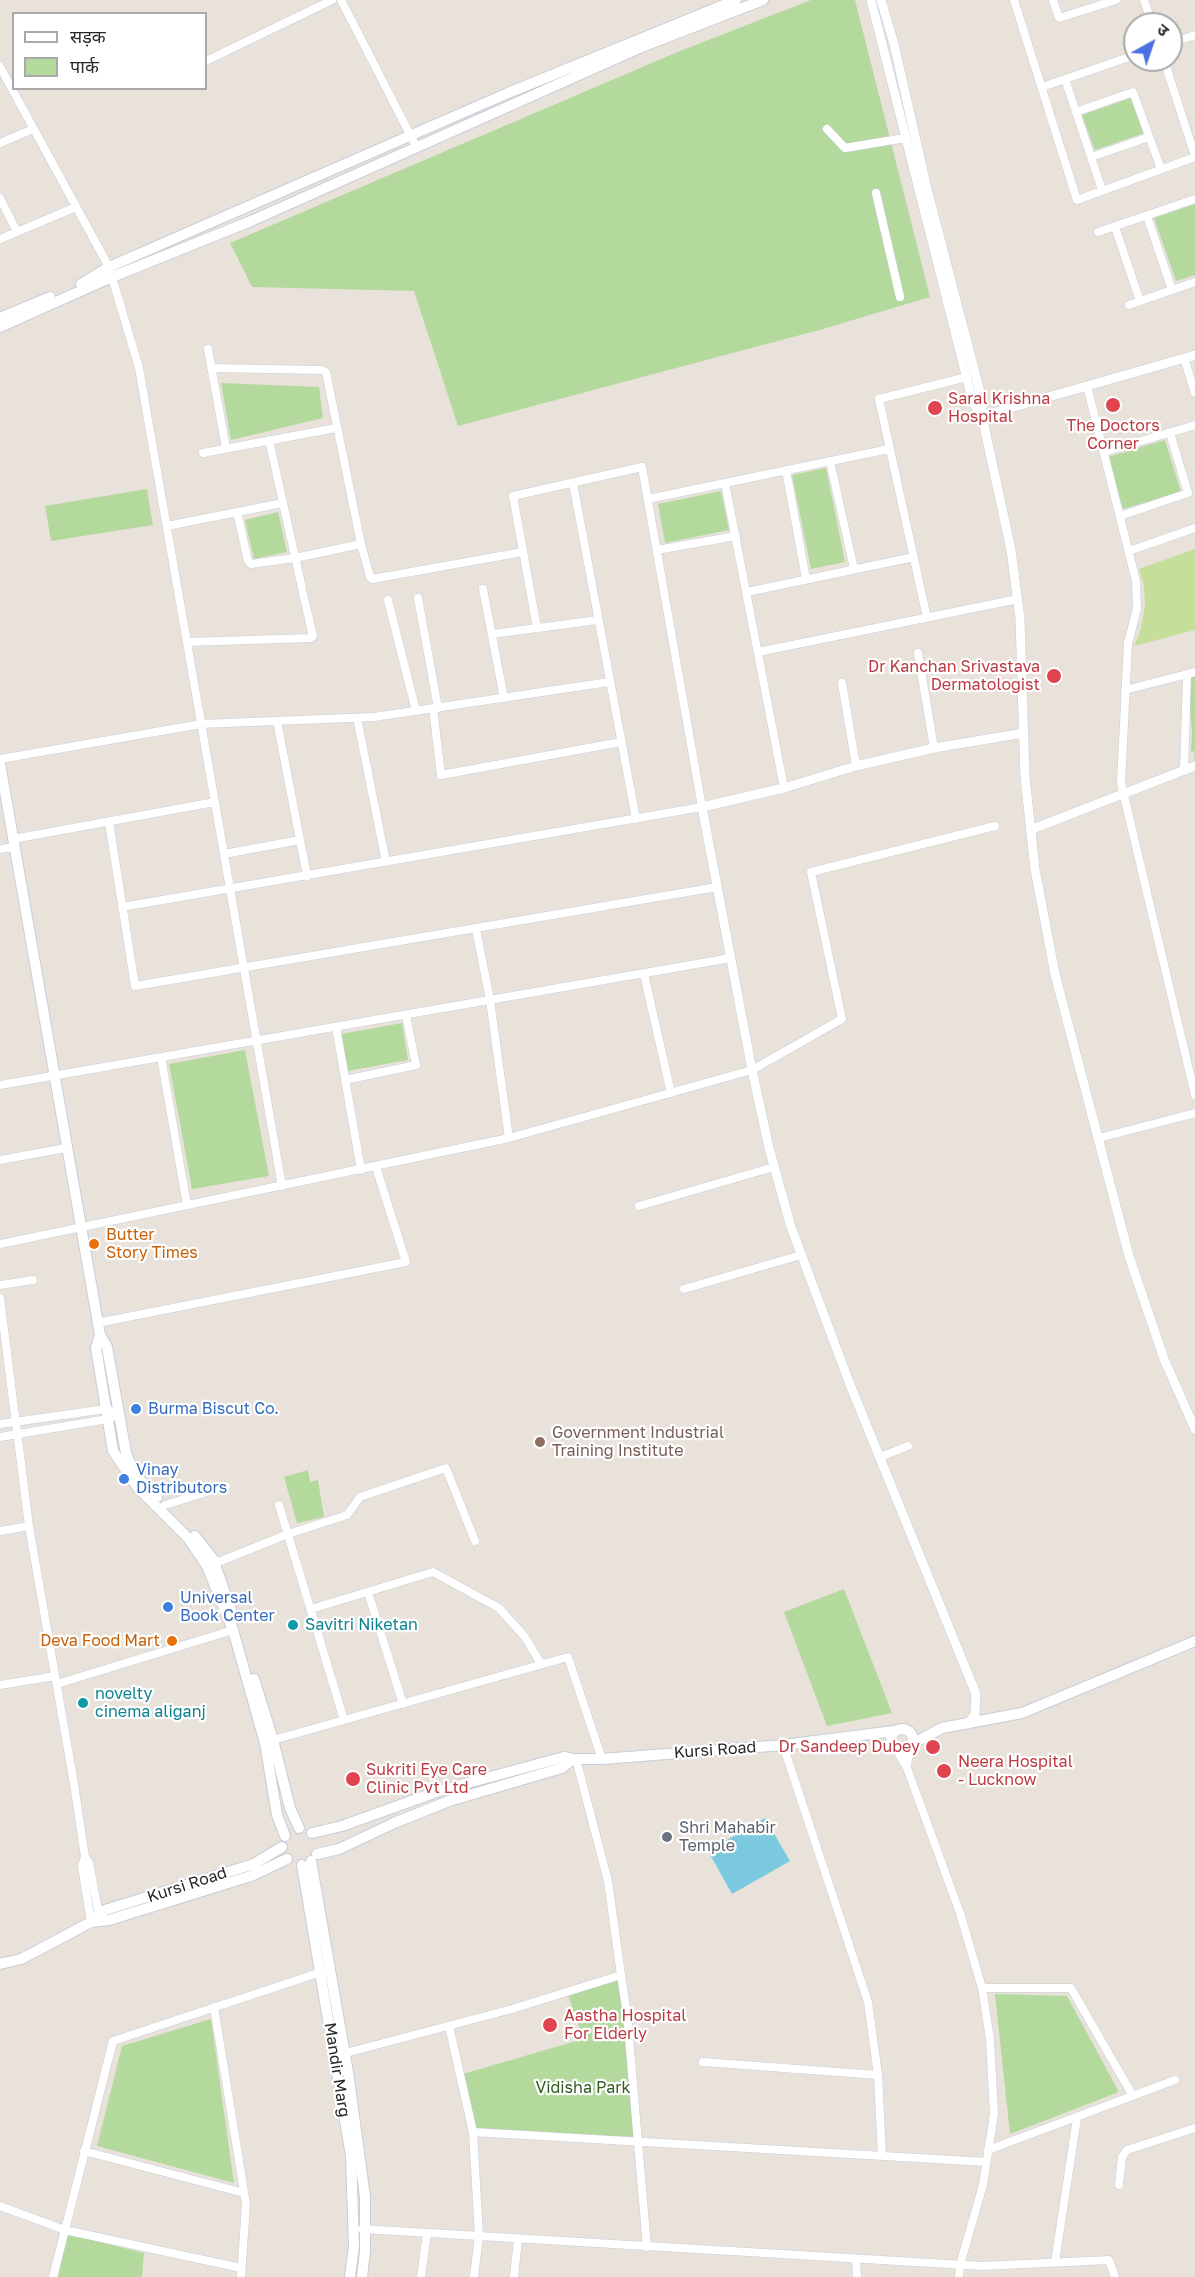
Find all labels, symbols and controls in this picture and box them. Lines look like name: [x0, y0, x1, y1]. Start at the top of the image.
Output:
legend: [12, 12, 207, 90]
north arrow: [1123, 12, 1183, 72]
text: उ: [1153, 19, 1173, 40]
text: सड़क: [70, 25, 106, 47]
text: पार्क: [70, 55, 99, 77]
place label: Saral Krishna Hospital: [948, 389, 1050, 427]
marker: The Doctors Corner: [1104, 396, 1122, 414]
marker: Saral Krishna Hospital: [926, 399, 944, 417]
place label: The Doctors Corner: [1066, 416, 1160, 454]
place label: Dr Kanchan Srivastava Dermatologist: [868, 657, 1040, 695]
marker: Dr Kanchan Srivastava Dermatologist: [1045, 667, 1063, 685]
place label: Butter Story Times: [106, 1225, 198, 1263]
marker: Butter Story Times: [87, 1237, 101, 1251]
place label: Burma Biscut Co.: [148, 1399, 279, 1419]
marker: Burma Biscut Co.: [129, 1402, 143, 1416]
place label: Government Industrial Training Institute: [552, 1423, 724, 1461]
marker: Government Industrial Training Institute: [533, 1435, 547, 1449]
place label: Vinay Distributors: [136, 1460, 227, 1498]
marker: Vinay Distributors: [117, 1472, 131, 1486]
place label: Universal Book Center: [180, 1588, 275, 1626]
marker: Universal Book Center: [161, 1600, 175, 1614]
place label: Savitri Niketan: [305, 1615, 418, 1635]
marker: Savitri Niketan: [286, 1618, 300, 1632]
place label: Deva Food Mart: [40, 1631, 160, 1651]
marker: Deva Food Mart: [165, 1634, 179, 1648]
place label: novelty cinema aliganj: [95, 1684, 206, 1722]
marker: novelty cinema aliganj: [76, 1696, 90, 1710]
place label: Dr Sandeep Dubey: [779, 1737, 920, 1757]
street label: Kursi Road: [673, 1738, 757, 1762]
marker: Dr Sandeep Dubey: [924, 1738, 942, 1756]
place label: Neera Hospital - Lucknow: [958, 1752, 1073, 1790]
place label: Sukriti Eye Care Clinic Pvt Ltd: [366, 1760, 487, 1798]
marker: Neera Hospital - Lucknow: [935, 1762, 953, 1780]
marker: Sukriti Eye Care Clinic Pvt Ltd: [344, 1770, 362, 1788]
place label: Shri Mahabir Temple: [679, 1818, 776, 1856]
marker: Shri Mahabir Temple: [660, 1830, 674, 1844]
street label: Kursi Road: [145, 1863, 229, 1907]
place label: Aastha Hospital For Elderly: [564, 2006, 686, 2044]
marker: Aastha Hospital For Elderly: [541, 2016, 559, 2034]
street label: Mandir Marg: [320, 2021, 354, 2119]
park label: Vidisha Park: [535, 2078, 631, 2098]

